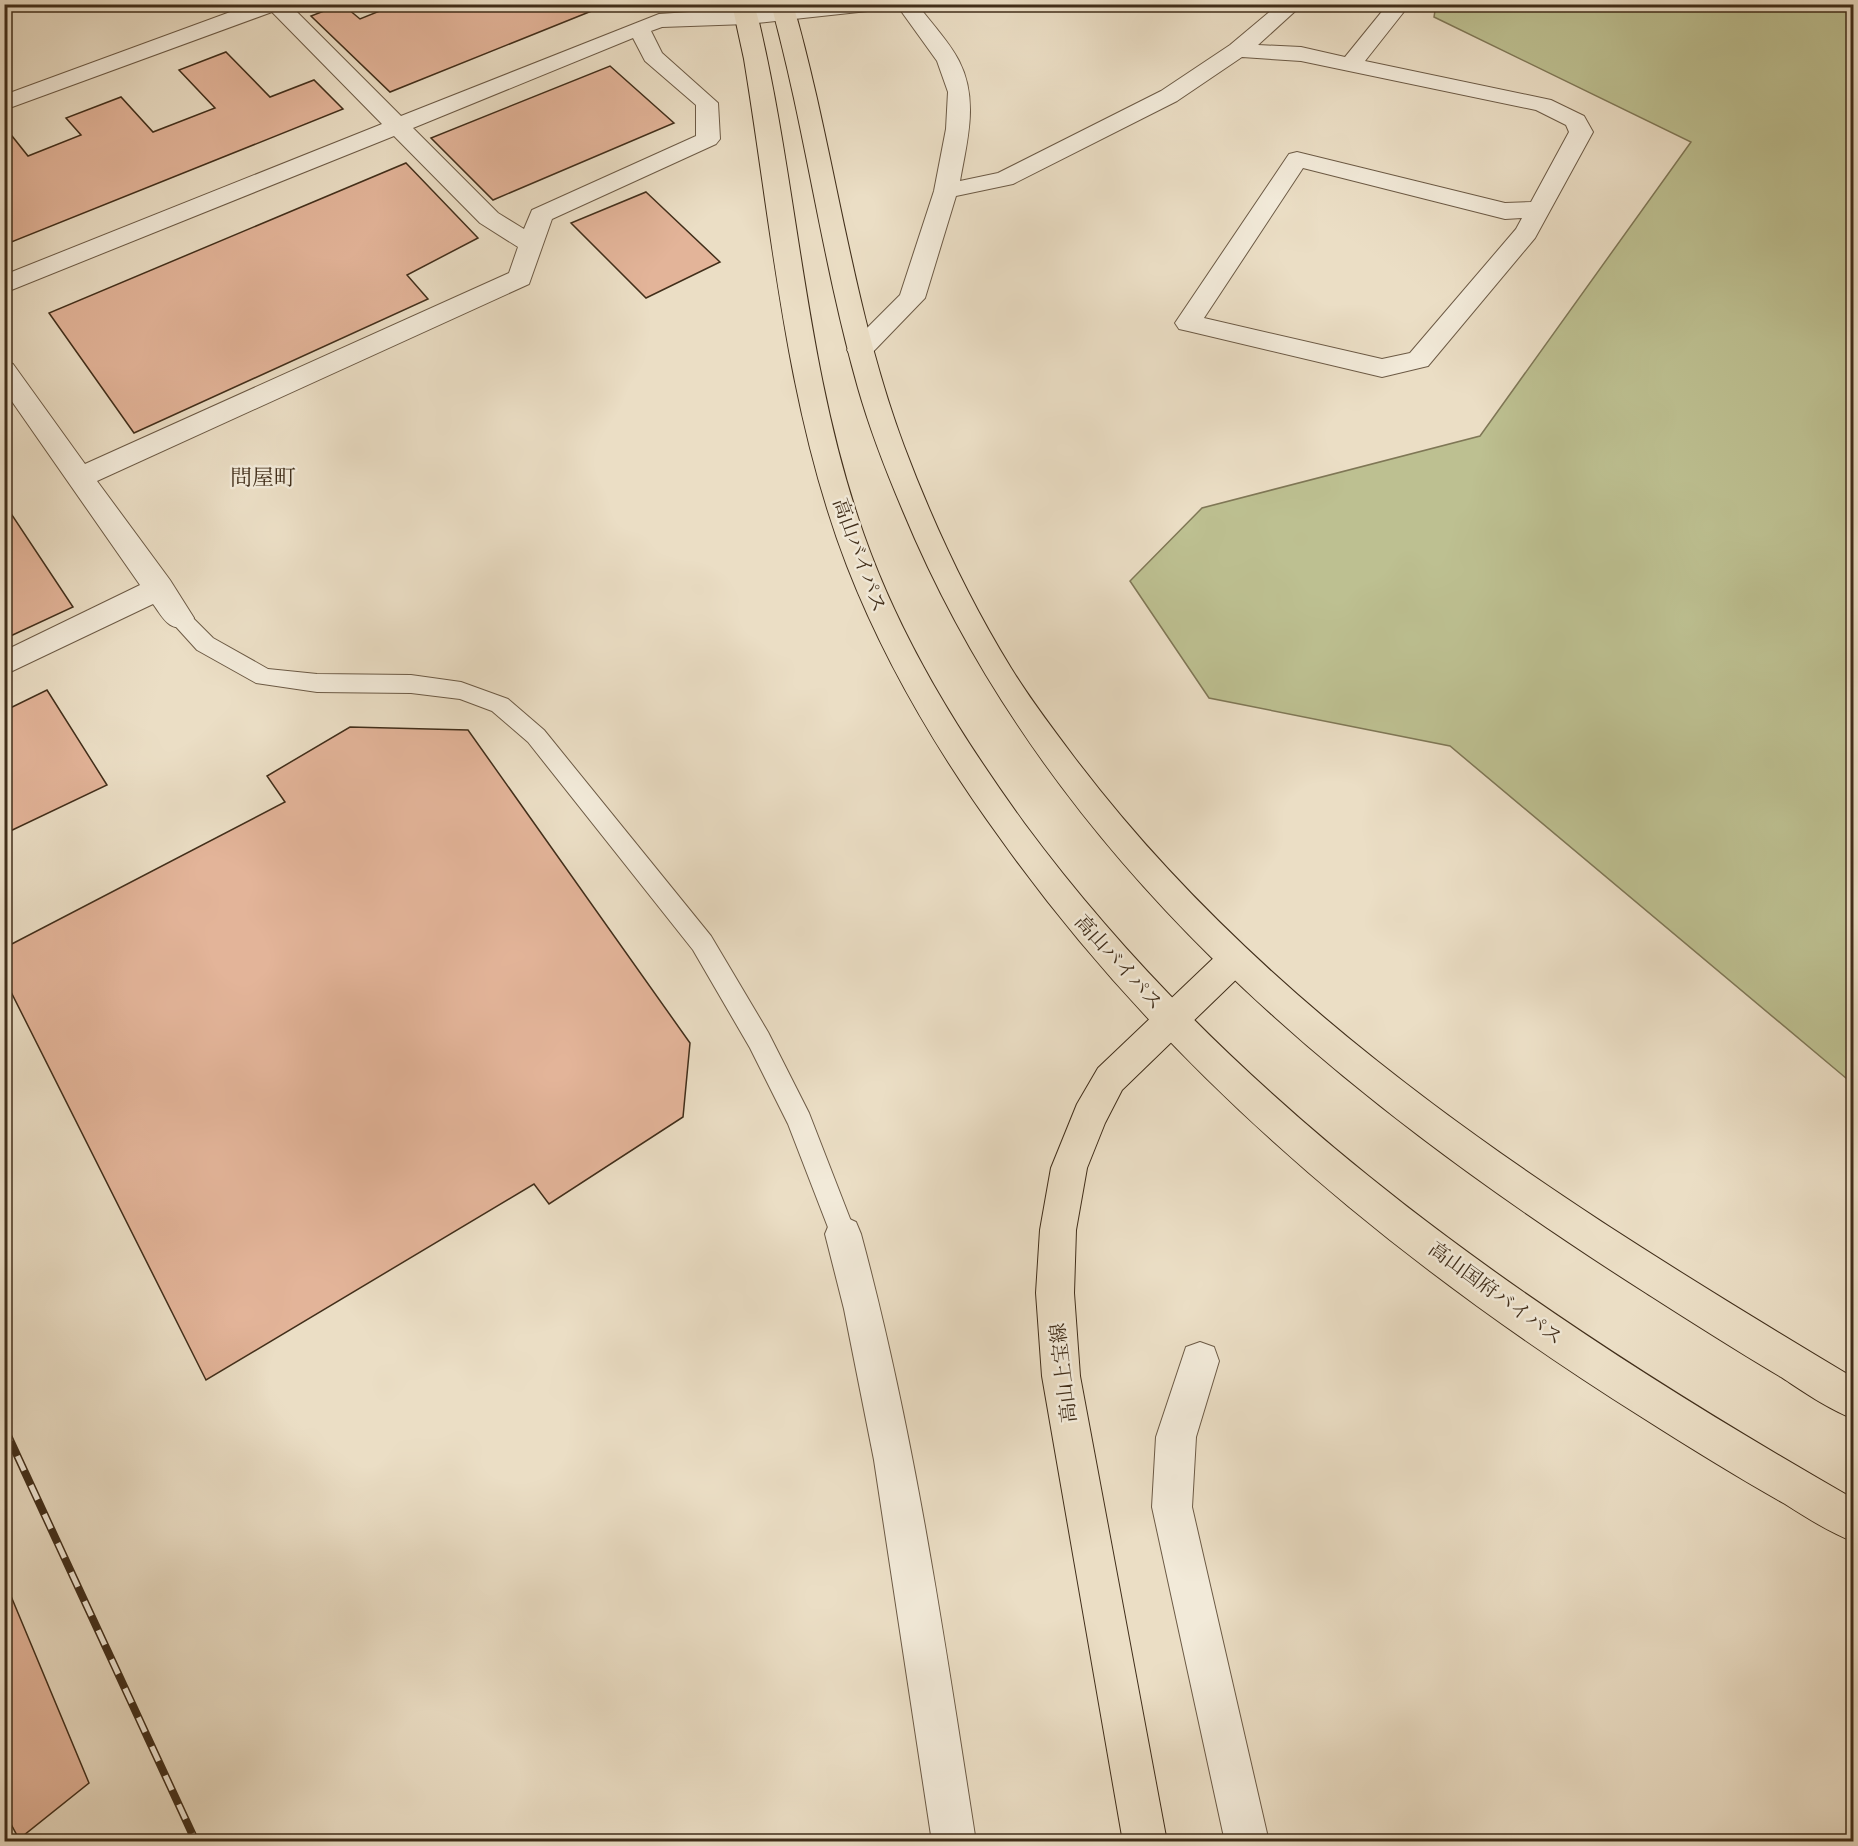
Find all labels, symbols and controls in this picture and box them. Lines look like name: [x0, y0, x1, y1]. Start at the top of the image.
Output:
district label: 問屋町: [230, 465, 296, 492]
street label: 高山バイパス: [826, 495, 891, 616]
street label: 高山バイパス: [1069, 910, 1167, 1016]
street label: 高山国府バイパス: [1423, 1237, 1567, 1351]
street label: 高山上宝線: [1046, 1322, 1083, 1424]

